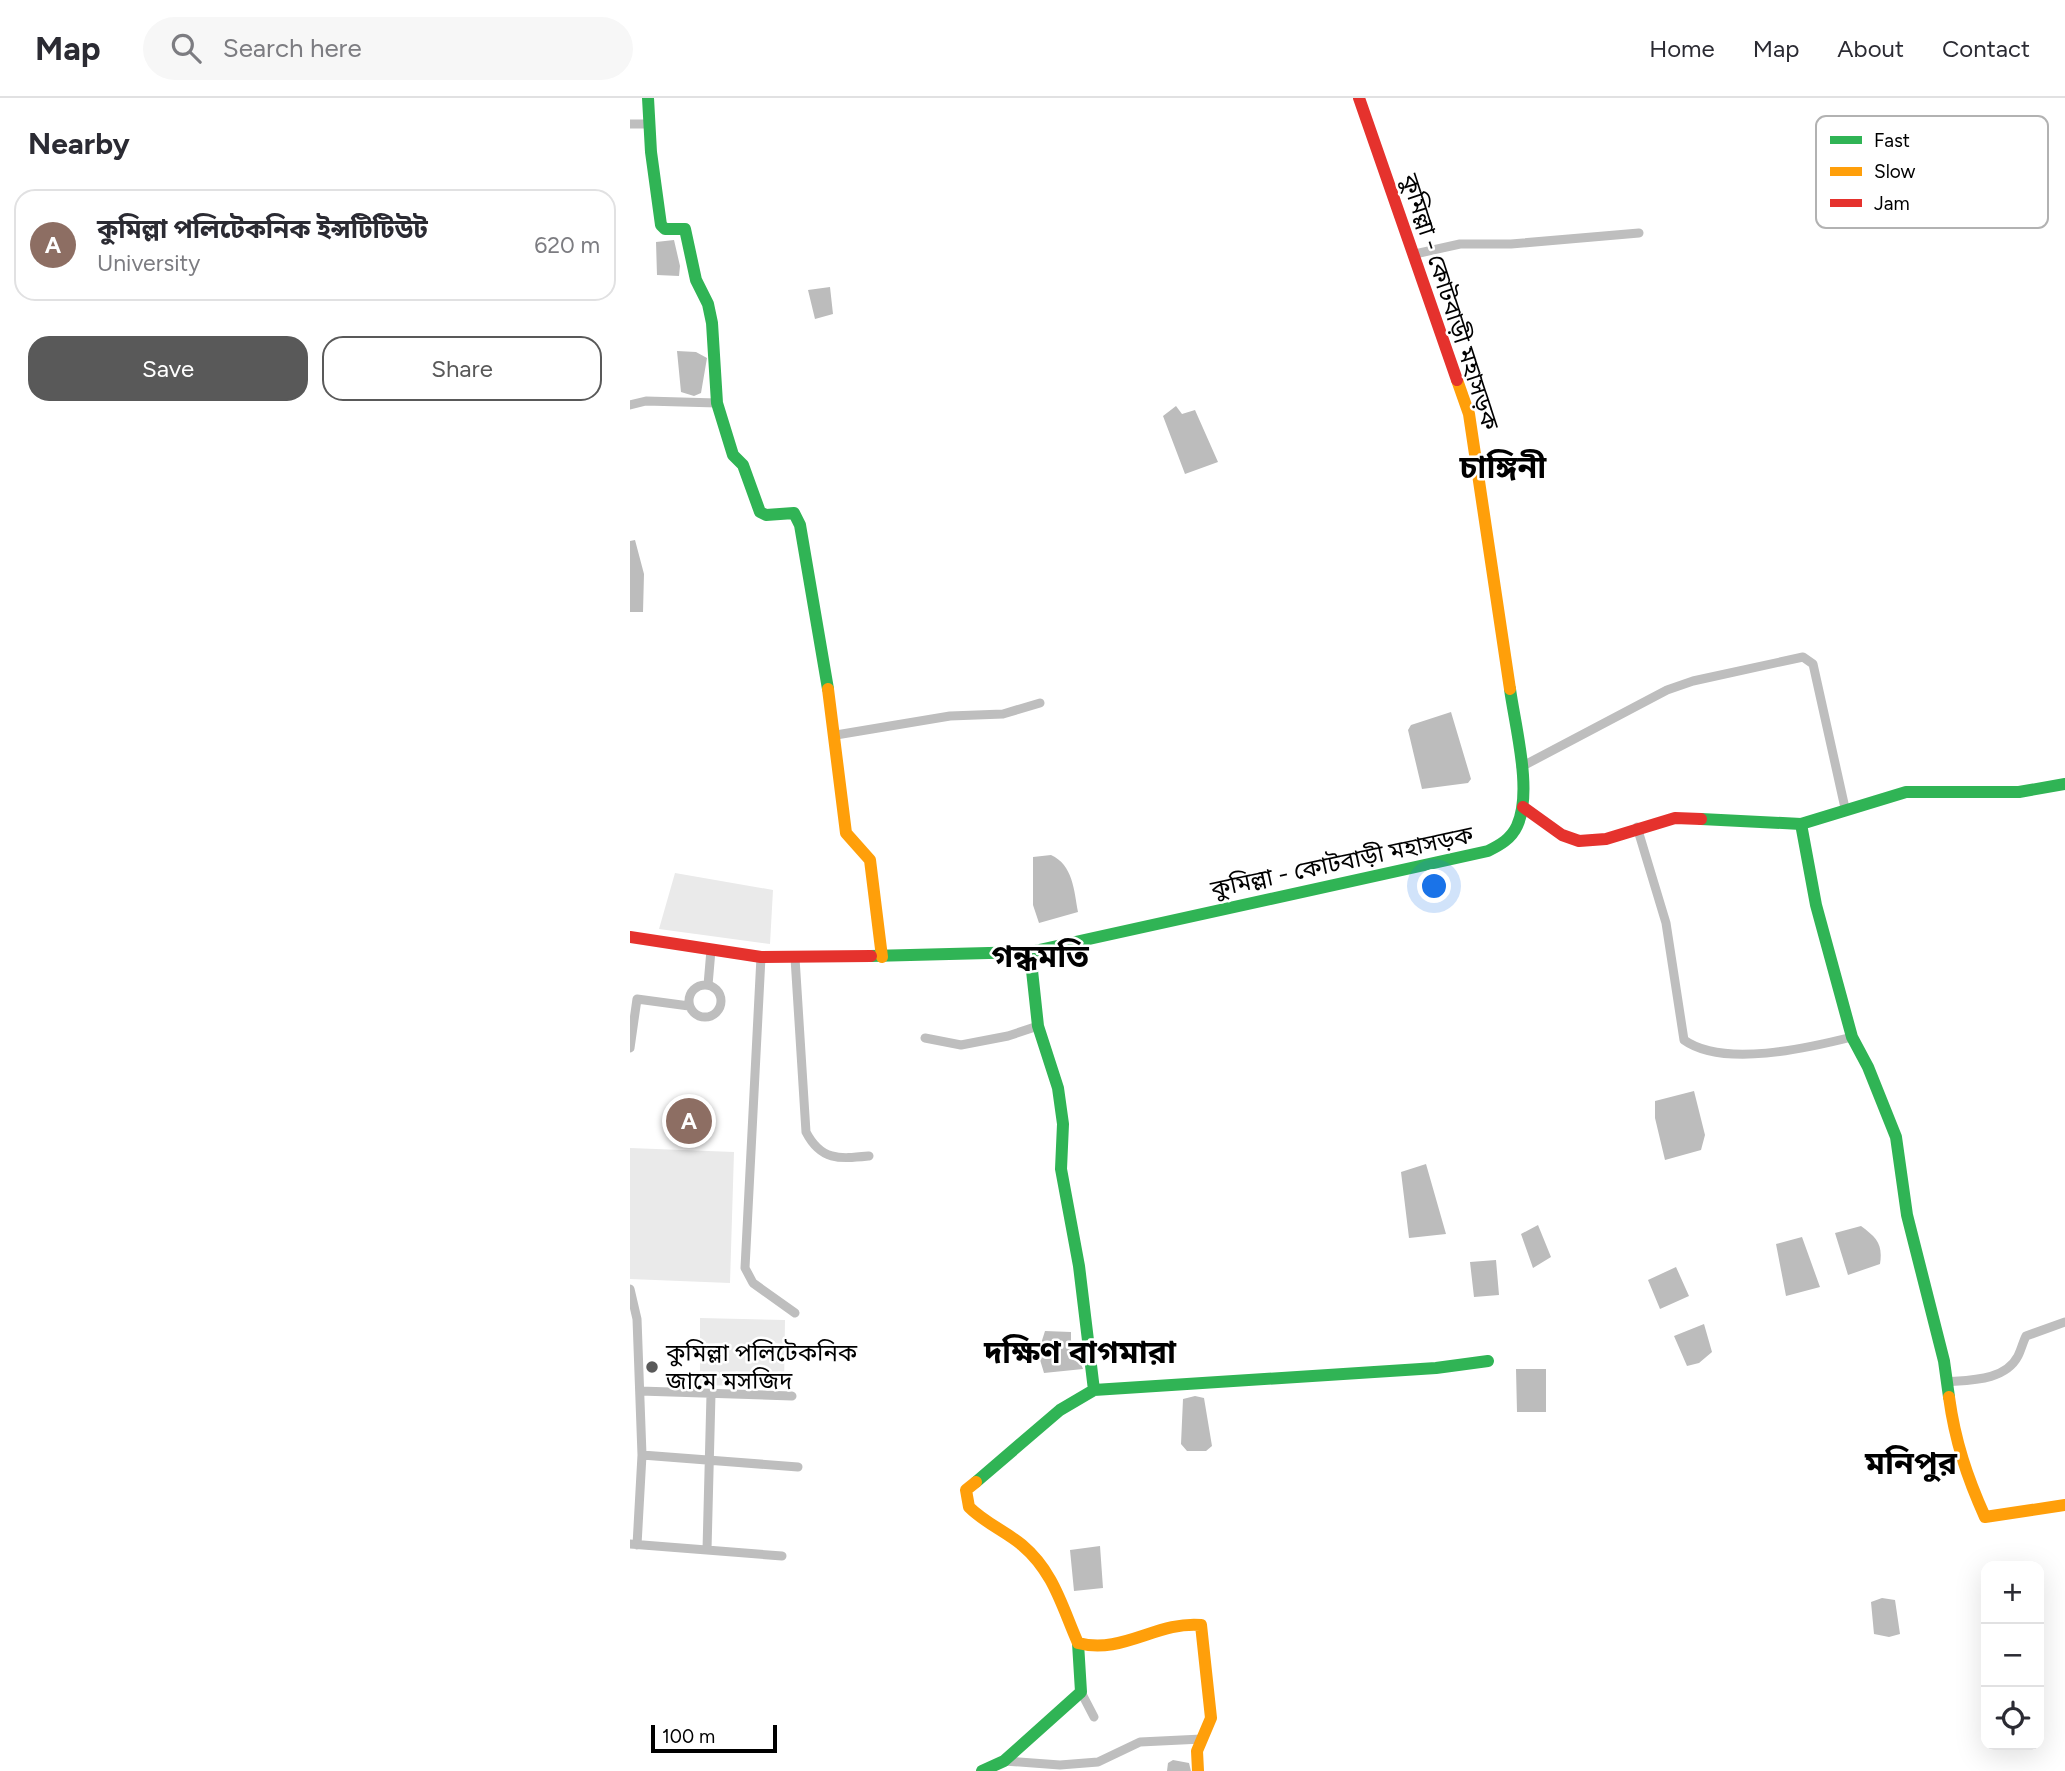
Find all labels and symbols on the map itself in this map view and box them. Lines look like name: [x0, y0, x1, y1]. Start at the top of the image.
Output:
legend: [1816, 116, 2048, 228]
text: Fast: [1874, 129, 1910, 152]
text: Slow: [1874, 160, 1916, 183]
street label: কুমিল্লা - কোটবাড়ী মহাসড়ক: [1395, 169, 1506, 434]
text: Jam: [1874, 192, 1910, 215]
district label: চাঙ্গিনী: [1459, 448, 1547, 486]
street label: কুমিল্লা - কোটবাড়ী মহাসড়ক: [1207, 819, 1476, 904]
your location: [1417, 869, 1451, 903]
district label: গন্ধমতি: [991, 937, 1089, 975]
pin: A: [666, 1095, 712, 1147]
district label: দক্ষিণ বাগমারা: [983, 1333, 1177, 1371]
place label: কুমিল্লা পলিটেকনিক জামে মসজিদ: [665, 1338, 858, 1395]
marker: কুমিল্লা পলিটেকনিক জামে মসজিদ: [644, 1359, 660, 1375]
district label: মনিপুর: [1864, 1444, 1958, 1482]
scale bar: [651, 1722, 777, 1754]

